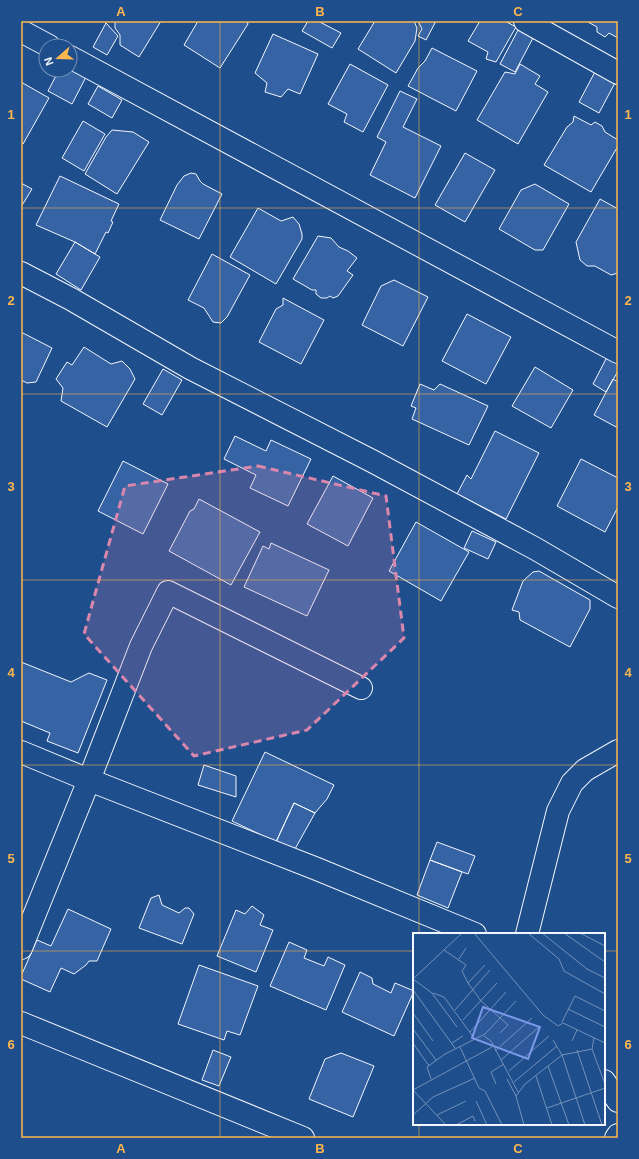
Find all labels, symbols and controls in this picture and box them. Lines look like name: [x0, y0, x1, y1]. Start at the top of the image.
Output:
text: A: [116, 4, 126, 19]
text: B: [315, 4, 325, 19]
text: C: [513, 4, 523, 19]
north arrow: [38, 38, 78, 78]
text: N: [42, 56, 56, 67]
text: 1: [7, 107, 15, 122]
text: 1: [624, 107, 632, 122]
text: 2: [7, 293, 15, 308]
text: 2: [624, 293, 632, 308]
text: 3: [7, 479, 15, 494]
text: 3: [624, 479, 632, 494]
text: 4: [7, 665, 15, 680]
text: 4: [624, 665, 632, 680]
text: 5: [7, 851, 15, 866]
text: 5: [624, 851, 632, 866]
inset map: [413, 933, 605, 1125]
text: 6: [7, 1037, 15, 1052]
text: 6: [624, 1037, 632, 1052]
text: A: [116, 1141, 126, 1156]
text: B: [315, 1141, 325, 1156]
text: C: [513, 1141, 523, 1156]

